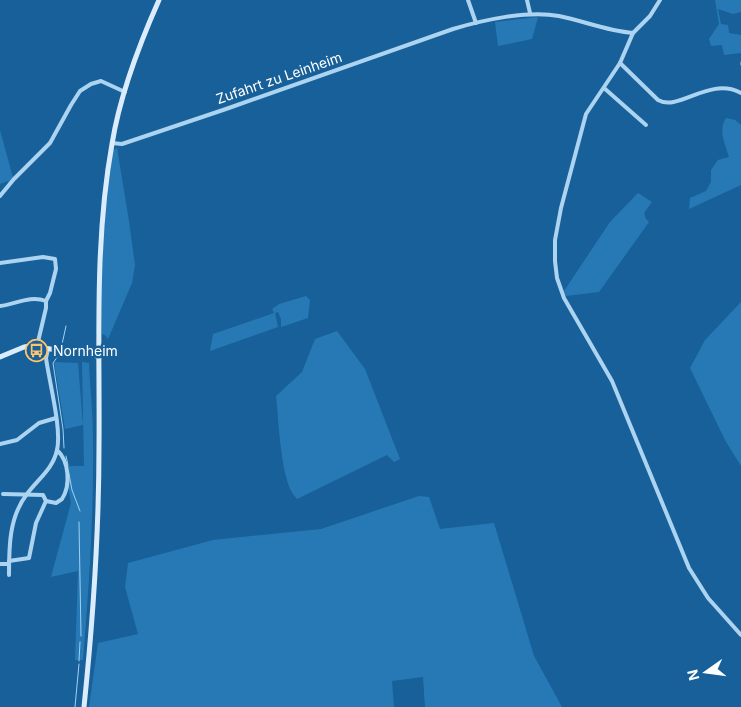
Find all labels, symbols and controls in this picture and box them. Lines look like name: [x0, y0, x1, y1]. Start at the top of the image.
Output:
street label: Zufahrt zu Leinheim: [214, 48, 344, 107]
bus stop icon: Nornheim: [25, 339, 49, 363]
place label: Nornheim: [53, 342, 118, 359]
north arrow: [681, 647, 731, 697]
text: N: [683, 668, 702, 682]

